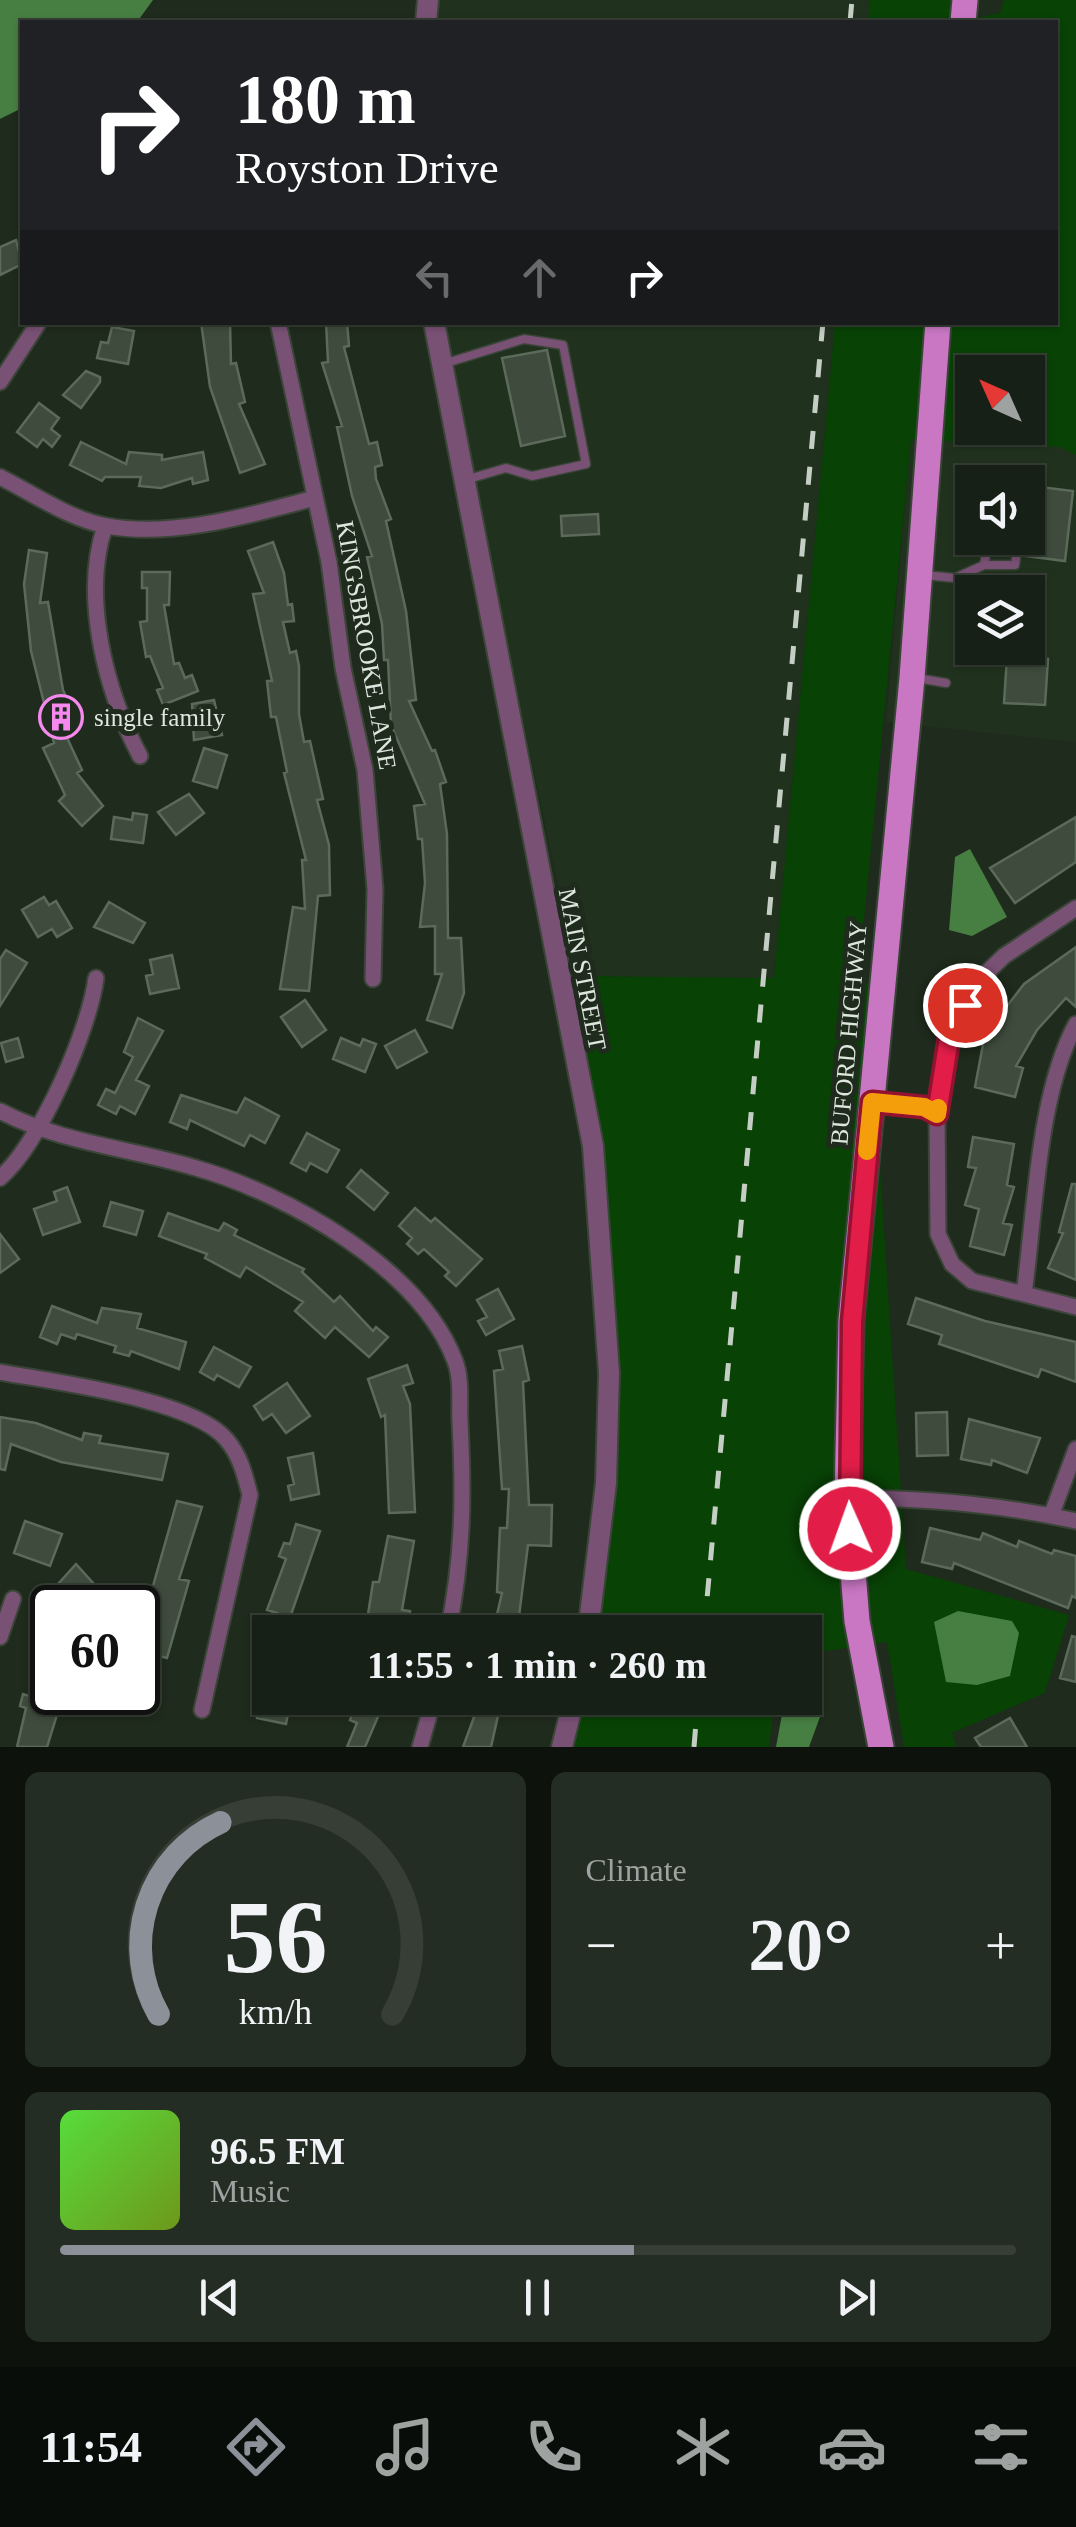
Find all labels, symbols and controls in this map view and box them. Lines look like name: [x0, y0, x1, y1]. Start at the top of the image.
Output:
icon: right: [70, 60, 200, 190]
text: 180 m: [235, 61, 416, 138]
text: Royston Drive: [235, 143, 499, 193]
icon: left: [407, 250, 462, 305]
icon: ahead: [512, 250, 567, 305]
icon: right: [617, 250, 672, 305]
north arrow: [955, 355, 1045, 445]
map controls: [955, 355, 1045, 665]
button: sound: [955, 465, 1045, 555]
street label: KINGSBROOKE LANE: [331, 519, 402, 772]
button: layers: [955, 575, 1045, 665]
building icon: single family: [38, 694, 84, 740]
place label: single family: [94, 704, 226, 731]
street label: MAIN STREET: [554, 886, 611, 1052]
street label: BUFORD HIGHWAY: [825, 920, 872, 1146]
pin: [923, 963, 1008, 1048]
icon: arrive: [938, 978, 993, 1033]
position arrow: [798, 1477, 902, 1581]
speed limit sign: 60: [30, 1585, 160, 1715]
text: 11:55 · 1 min · 260 m: [367, 1644, 707, 1686]
text: Climate: [586, 1852, 687, 1888]
text: 56: [223, 1879, 327, 1994]
text: 20°: [748, 1903, 853, 1986]
text: −: [586, 1915, 617, 1976]
text: +: [985, 1915, 1016, 1976]
text: km/h: [239, 1992, 312, 2032]
text: 96.5 FM: [210, 2130, 345, 2172]
text: Music: [210, 2173, 290, 2209]
icon: previous: [192, 2270, 247, 2325]
icon: pause: [510, 2270, 565, 2325]
icon: next: [829, 2270, 884, 2325]
icon: directions: [221, 2412, 291, 2482]
icon: music: [370, 2412, 440, 2482]
icon: phone: [519, 2412, 589, 2482]
icon: climate: [668, 2412, 738, 2482]
icon: car: [817, 2412, 887, 2482]
icon: filters: [966, 2412, 1036, 2482]
text: 11:54: [40, 2422, 142, 2472]

